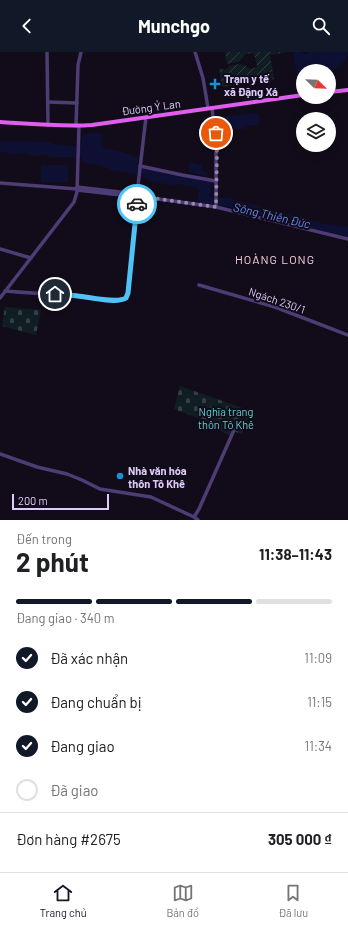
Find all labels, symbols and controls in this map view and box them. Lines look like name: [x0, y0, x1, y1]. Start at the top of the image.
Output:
icon: back: [16, 15, 38, 37]
text: Munchgo: [138, 15, 210, 37]
icon: search: [310, 15, 332, 37]
north arrow: [296, 64, 336, 104]
map controls: [296, 64, 336, 152]
place label: Trạm y tế xã Đặng Xá: [224, 72, 278, 98]
marker: Trạm y tế xã Đặng Xá: [209, 78, 221, 90]
street label: Đường Ỷ Lan: [121, 96, 181, 118]
button: layers: [296, 112, 336, 152]
pin: [199, 116, 233, 150]
icon: bag: [205, 122, 227, 144]
courier: [117, 184, 157, 224]
icon: car: [126, 193, 148, 215]
water label: Sông Thiên Đức: [232, 199, 312, 231]
district label: HOÀNG LONG: [235, 252, 315, 266]
pin: [38, 277, 72, 311]
icon: home: [44, 283, 66, 305]
street label: Ngách 230/1: [247, 284, 307, 316]
park label: Nghĩa trang thôn Tô Khê: [198, 405, 254, 431]
place label: Nhà văn hóa thôn Tô Khê: [128, 464, 187, 490]
marker: Nhà văn hóa thôn Tô Khê: [115, 471, 125, 481]
scale bar: [12, 492, 109, 511]
text: 200 m: [18, 494, 48, 507]
text: Đến trong: [16, 531, 72, 547]
text: 11:38–11:43: [259, 545, 332, 563]
text: 2 phút: [16, 546, 89, 577]
text: Đang giao · 340 m: [16, 610, 115, 626]
icon: check: [16, 647, 38, 669]
text: Đã xác nhận: [50, 649, 128, 667]
text: 11:09: [304, 650, 332, 666]
icon: check: [16, 691, 38, 713]
text: Đang chuẩn bị: [50, 693, 142, 711]
text: 11:15: [307, 694, 332, 710]
icon: check: [16, 735, 38, 757]
text: Đang giao: [50, 737, 115, 755]
text: 11:34: [305, 738, 332, 754]
text: Đã giao: [50, 781, 99, 799]
text: Đơn hàng #2675: [16, 830, 121, 848]
text: 305 000 ₫: [268, 830, 332, 848]
tab: Trang chủ: [40, 882, 87, 919]
tab: Bản đồ: [166, 882, 199, 919]
tab: Đã lưu: [279, 882, 308, 919]

